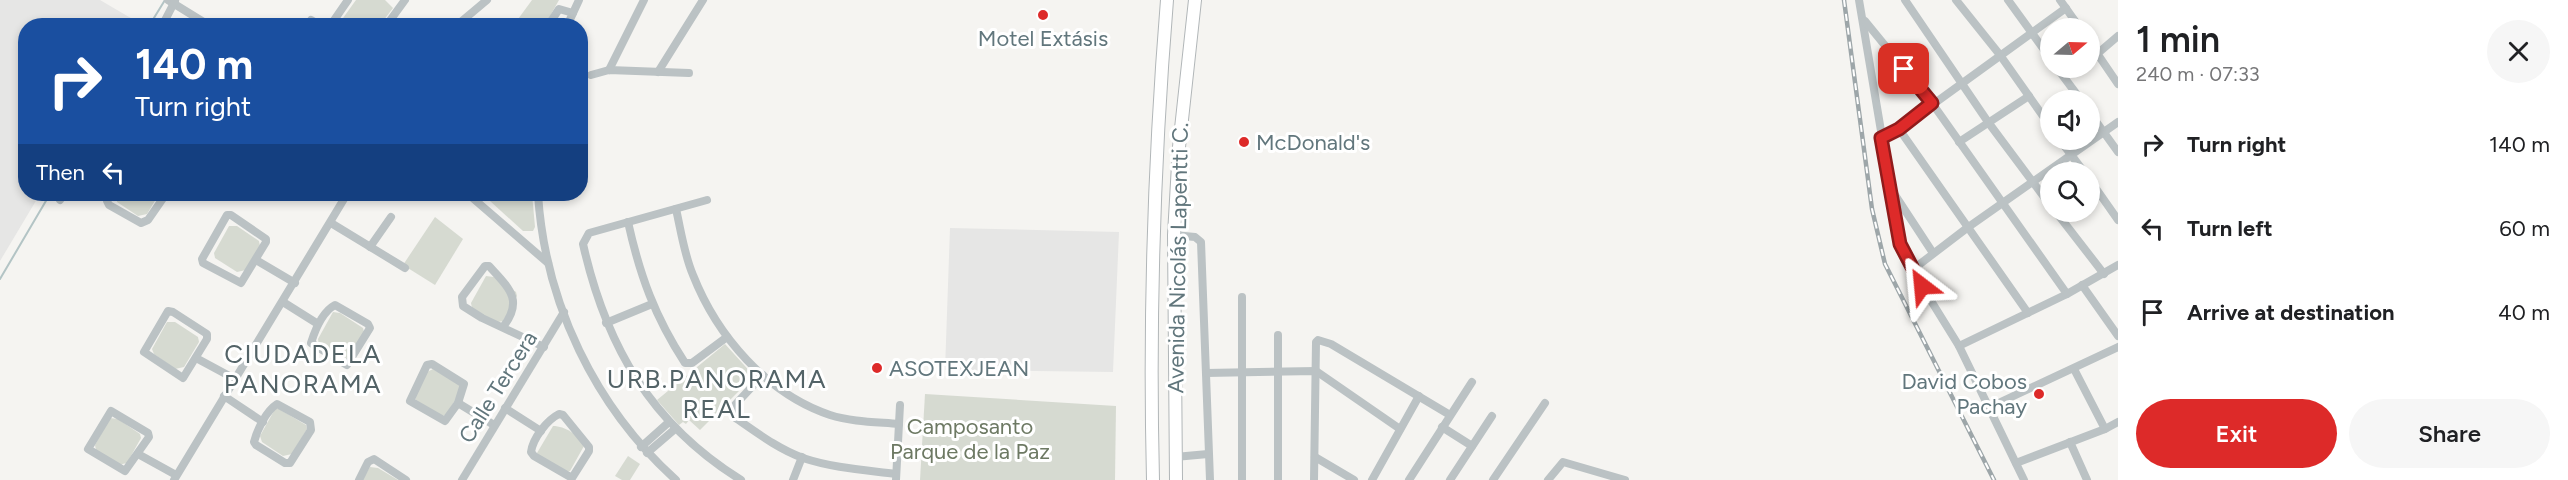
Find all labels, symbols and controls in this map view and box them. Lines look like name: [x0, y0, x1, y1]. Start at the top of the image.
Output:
marker: Motel Extásis: [1036, 8, 1050, 22]
north arrow: [2040, 18, 2100, 78]
map controls: [2040, 18, 2100, 222]
text: 1 min: [2136, 18, 2220, 61]
button: close: [2487, 20, 2550, 83]
place label: Motel Extásis: [978, 25, 1108, 52]
text: 140 m: [135, 39, 253, 90]
icon: right: [36, 42, 114, 120]
pin: [1878, 43, 1929, 94]
icon: arrive: [1887, 52, 1920, 85]
text: 240 m · 07:33: [2136, 62, 2260, 86]
text: Turn right: [135, 90, 251, 123]
button: sound: [2040, 90, 2100, 150]
street label: Avenida Nicolás Lapentti C.: [1162, 122, 1194, 394]
icon: right: [2136, 128, 2169, 161]
place label: McDonald's: [1256, 129, 1370, 156]
text: Turn right: [2187, 131, 2286, 158]
text: 140 m: [2489, 131, 2550, 158]
marker: McDonald's: [1237, 135, 1251, 149]
icon: left: [97, 156, 130, 189]
text: Then: [36, 159, 85, 186]
button: search: [2040, 162, 2100, 222]
icon: left: [2136, 212, 2169, 245]
text: Turn left: [2187, 215, 2273, 242]
text: 60 m: [2499, 215, 2550, 242]
position arrow: [1890, 254, 1954, 318]
icon: arrive: [2136, 296, 2169, 329]
text: Arrive at destination: [2187, 299, 2395, 326]
text: 40 m: [2498, 299, 2550, 326]
street label: Calle Tercera: [453, 326, 543, 448]
district label: CIUDADELA PANORAMA: [224, 338, 382, 400]
place label: ASOTEXJEAN: [889, 355, 1029, 382]
marker: ASOTEXJEAN: [870, 361, 884, 375]
district label: URB.PANORAMA REAL: [607, 363, 827, 425]
place label: David Cobos Pachay: [1901, 368, 2027, 420]
marker: David Cobos Pachay: [2032, 387, 2046, 401]
button: Exit: [2136, 399, 2337, 468]
button: Share: [2349, 399, 2550, 468]
park label: Camposanto Parque de la Paz: [890, 413, 1050, 465]

